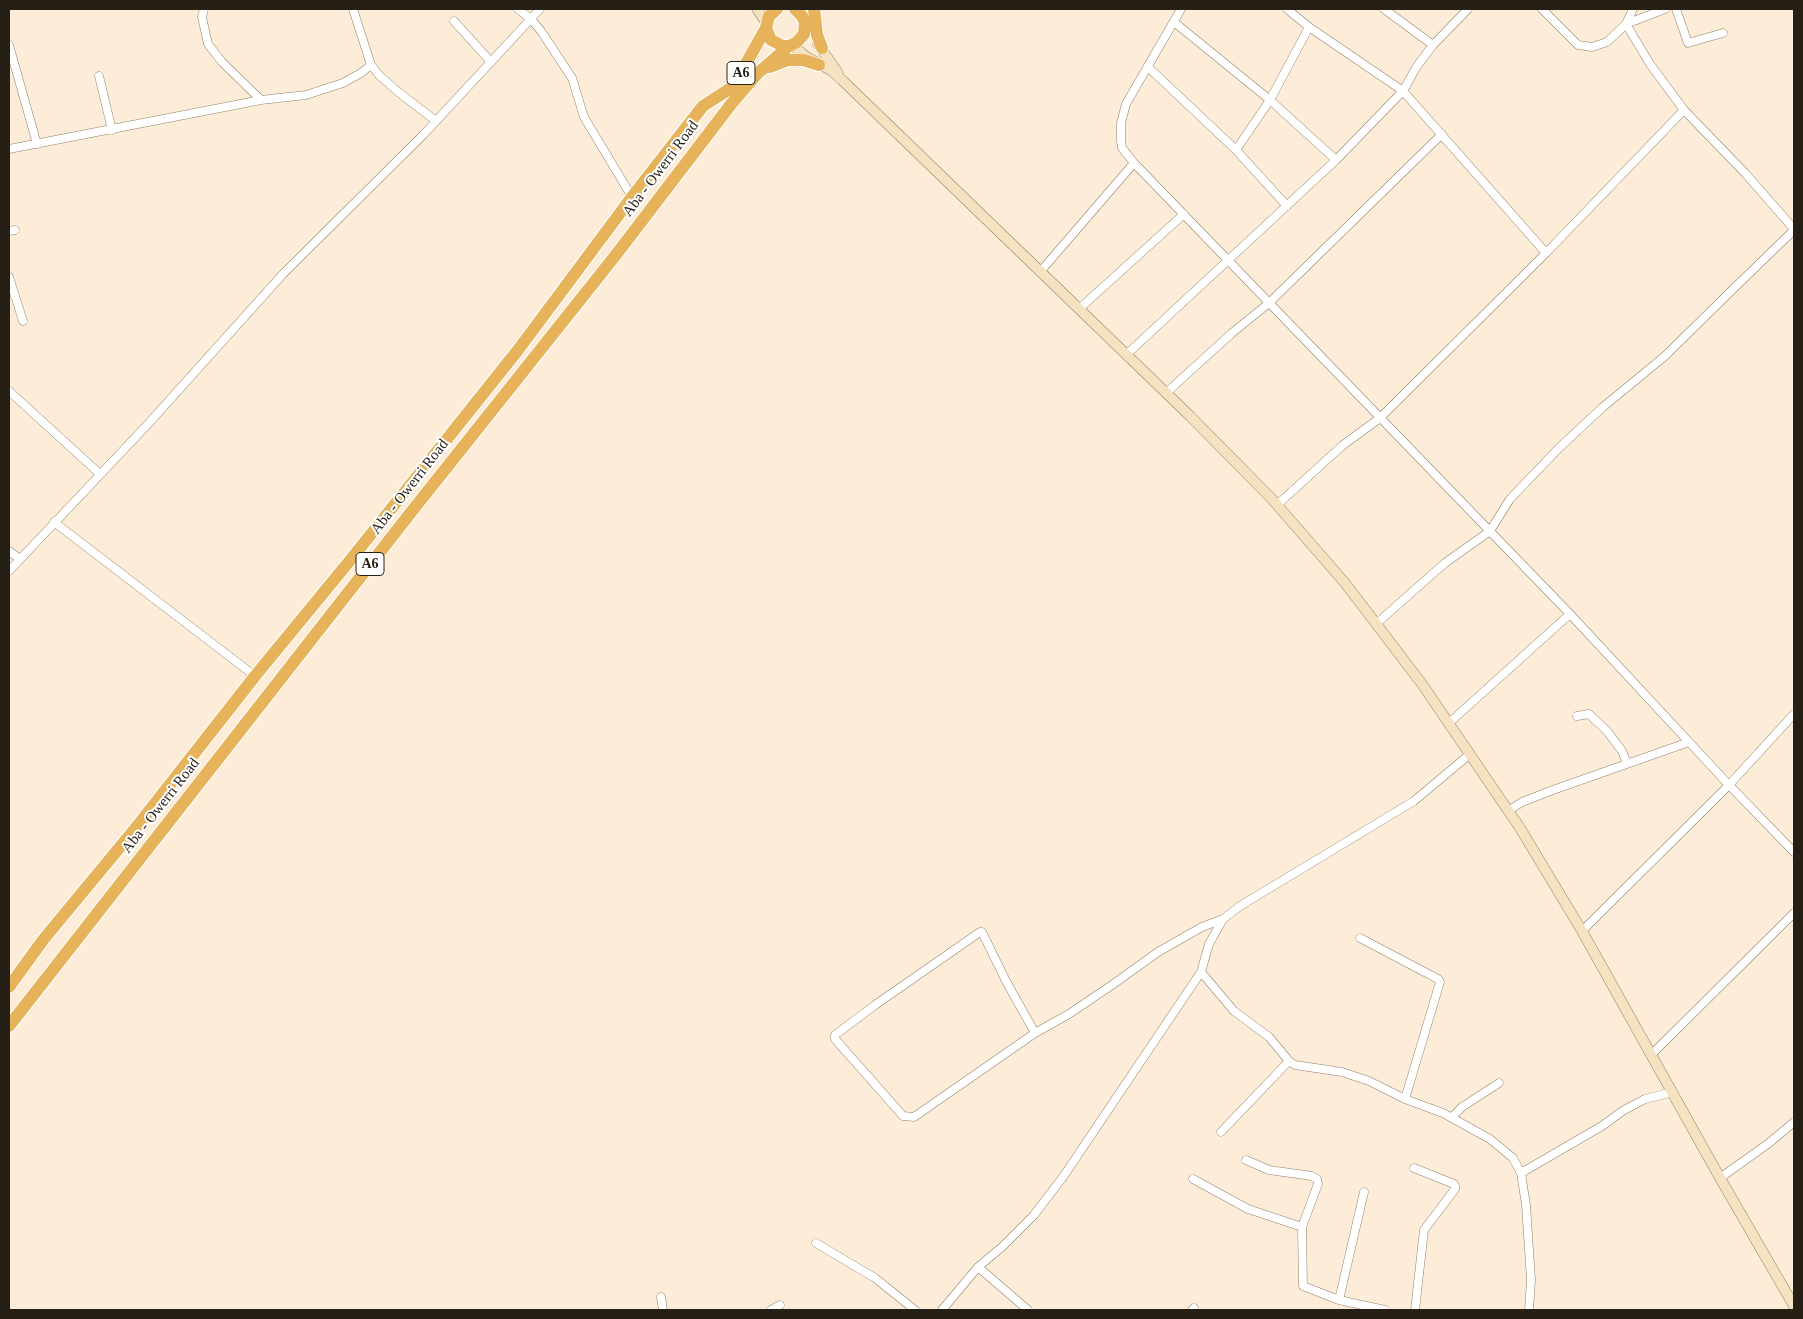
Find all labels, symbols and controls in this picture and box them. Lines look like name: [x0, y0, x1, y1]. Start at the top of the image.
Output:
road number: A6: [727, 62, 755, 84]
street label: Aba - Owerri Road: [619, 118, 703, 220]
street label: Aba - Owerri Road: [367, 436, 453, 538]
road number: A6: [356, 552, 384, 576]
street label: Aba - Owerri Road: [118, 755, 204, 857]

